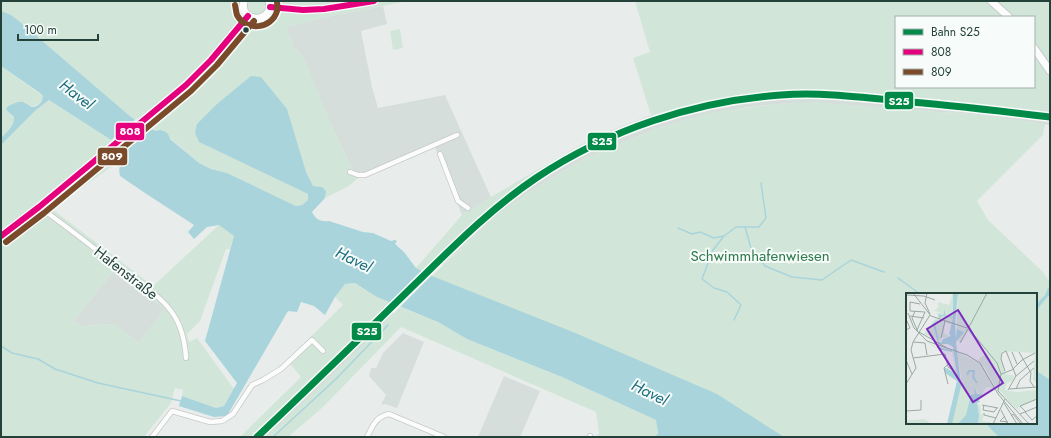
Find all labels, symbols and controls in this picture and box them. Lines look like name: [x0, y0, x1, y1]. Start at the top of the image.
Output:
scale bar: [18, 16, 98, 42]
legend: [895, 16, 1035, 88]
text: 100 m: [24, 21, 57, 39]
text: Bahn S25: [931, 23, 980, 41]
unlabelled marker: [241, 25, 251, 35]
text: 808: [931, 43, 951, 61]
text: 809: [931, 63, 952, 81]
water label: Havel: [55, 74, 100, 116]
line badge: S25: [884, 91, 914, 110]
text: S25: [888, 93, 910, 109]
line badge: 808: [115, 122, 145, 141]
text: 808: [119, 123, 141, 139]
line badge: S25: [587, 132, 617, 151]
text: S25: [591, 133, 613, 149]
line badge: 809: [97, 147, 128, 166]
text: 809: [101, 148, 123, 164]
street label: Hafenstraße: [89, 241, 163, 305]
water label: Havel: [332, 241, 377, 279]
park label: Schwimmhafenwiesen: [690, 245, 830, 267]
inset map: [906, 293, 1037, 424]
line badge: S25: [351, 322, 382, 341]
text: S25: [356, 323, 378, 339]
water label: Havel: [628, 374, 673, 412]

